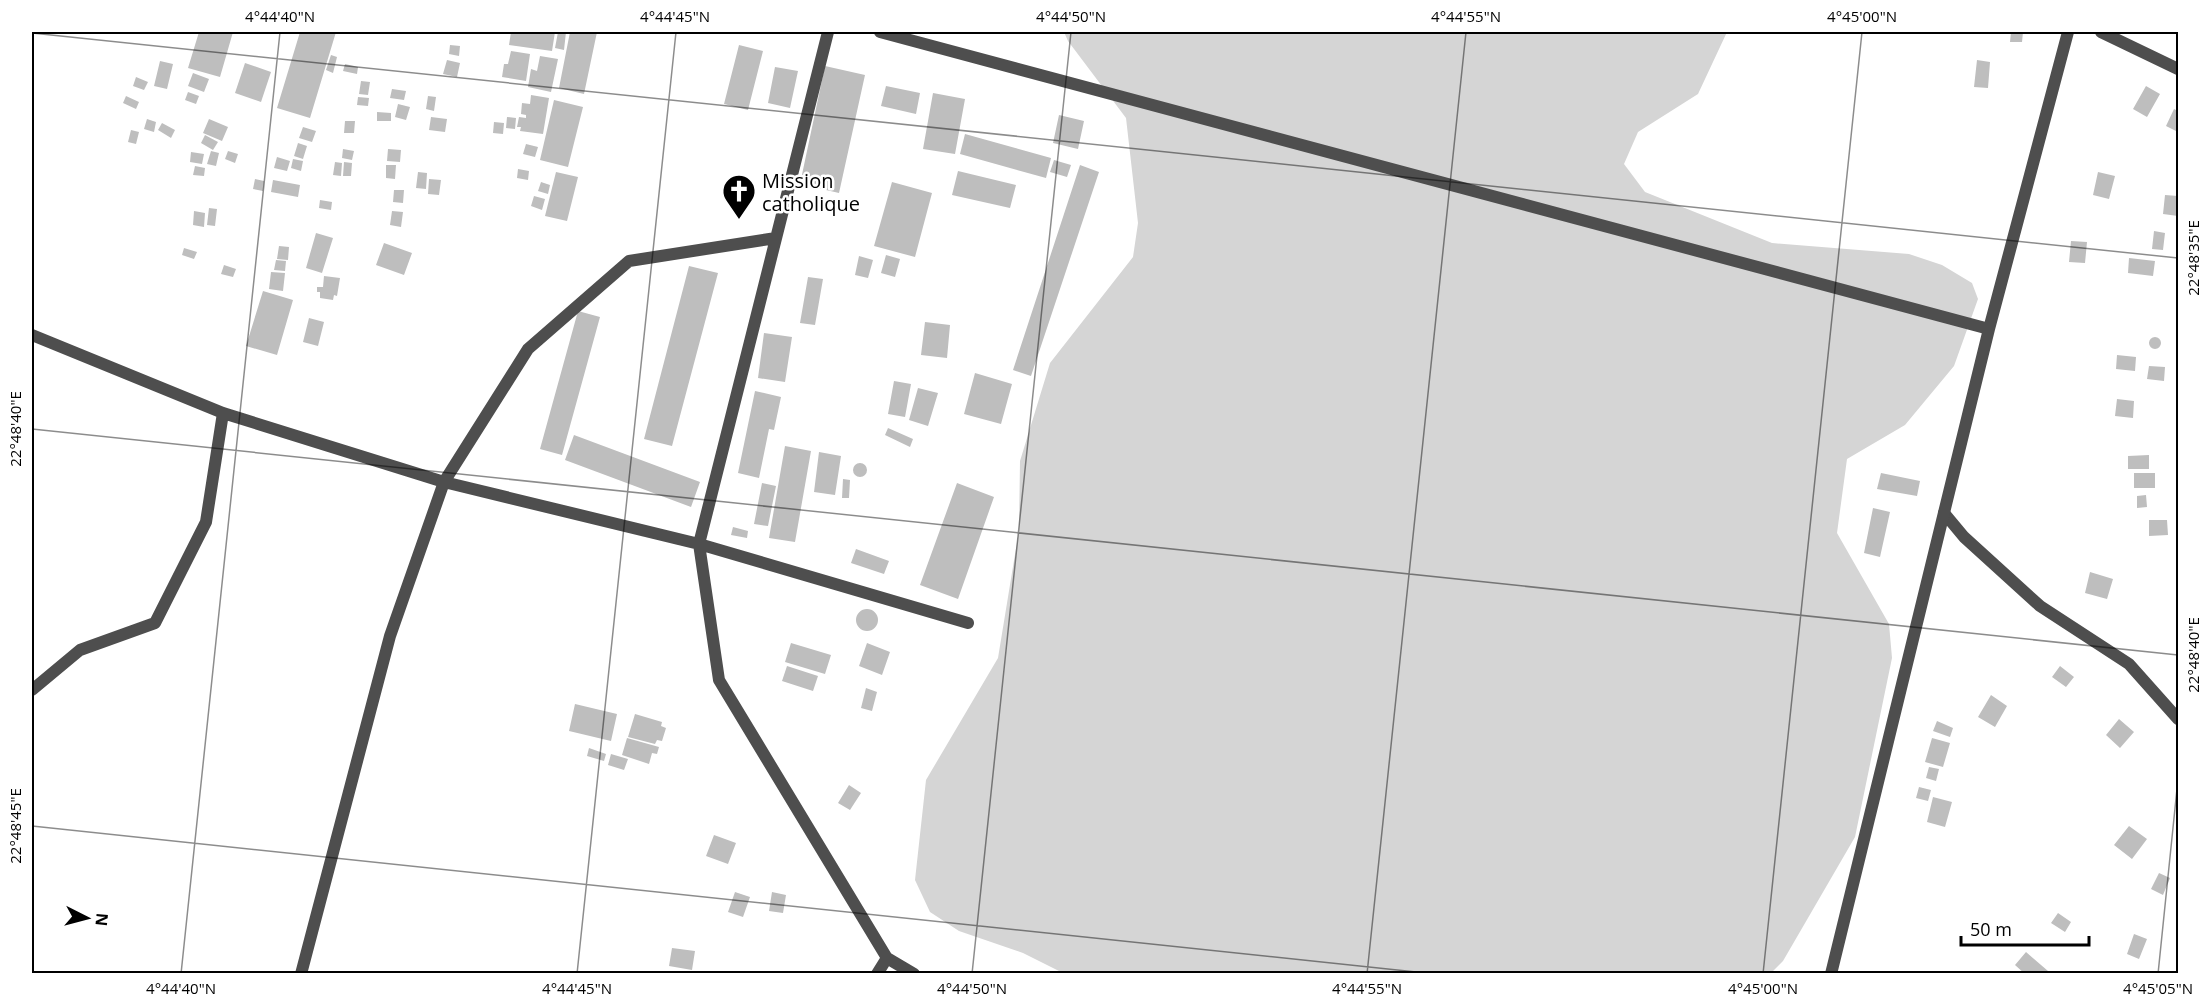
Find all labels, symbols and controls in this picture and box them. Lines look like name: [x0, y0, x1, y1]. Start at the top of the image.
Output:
text: 4°44'40"N: [245, 6, 315, 26]
text: 4°44'45"N: [640, 6, 710, 26]
text: 4°44'50"N: [1036, 6, 1106, 26]
text: 4°44'55"N: [1431, 6, 1501, 26]
text: 4°45'00"N: [1827, 6, 1897, 26]
place label: Mission catholique: [762, 167, 860, 217]
church icon: Mission catholique: [721, 173, 757, 220]
text: 22°48'35"E: [2183, 220, 2203, 296]
text: 22°48'40"E: [5, 391, 25, 467]
text: 22°48'40"E: [2183, 617, 2203, 693]
text: 22°48'45"E: [5, 788, 25, 864]
north arrow: [57, 888, 117, 948]
scale bar: [1961, 909, 2088, 947]
text: N: [90, 912, 114, 927]
text: 50 m: [1970, 917, 2012, 941]
text: 4°44'40"N: [146, 978, 216, 998]
text: 4°44'45"N: [542, 978, 612, 998]
text: 4°44'50"N: [937, 978, 1007, 998]
text: 4°44'55"N: [1332, 978, 1402, 998]
text: 4°45'00"N: [1728, 978, 1798, 998]
text: 4°45'05"N: [2123, 978, 2193, 998]

